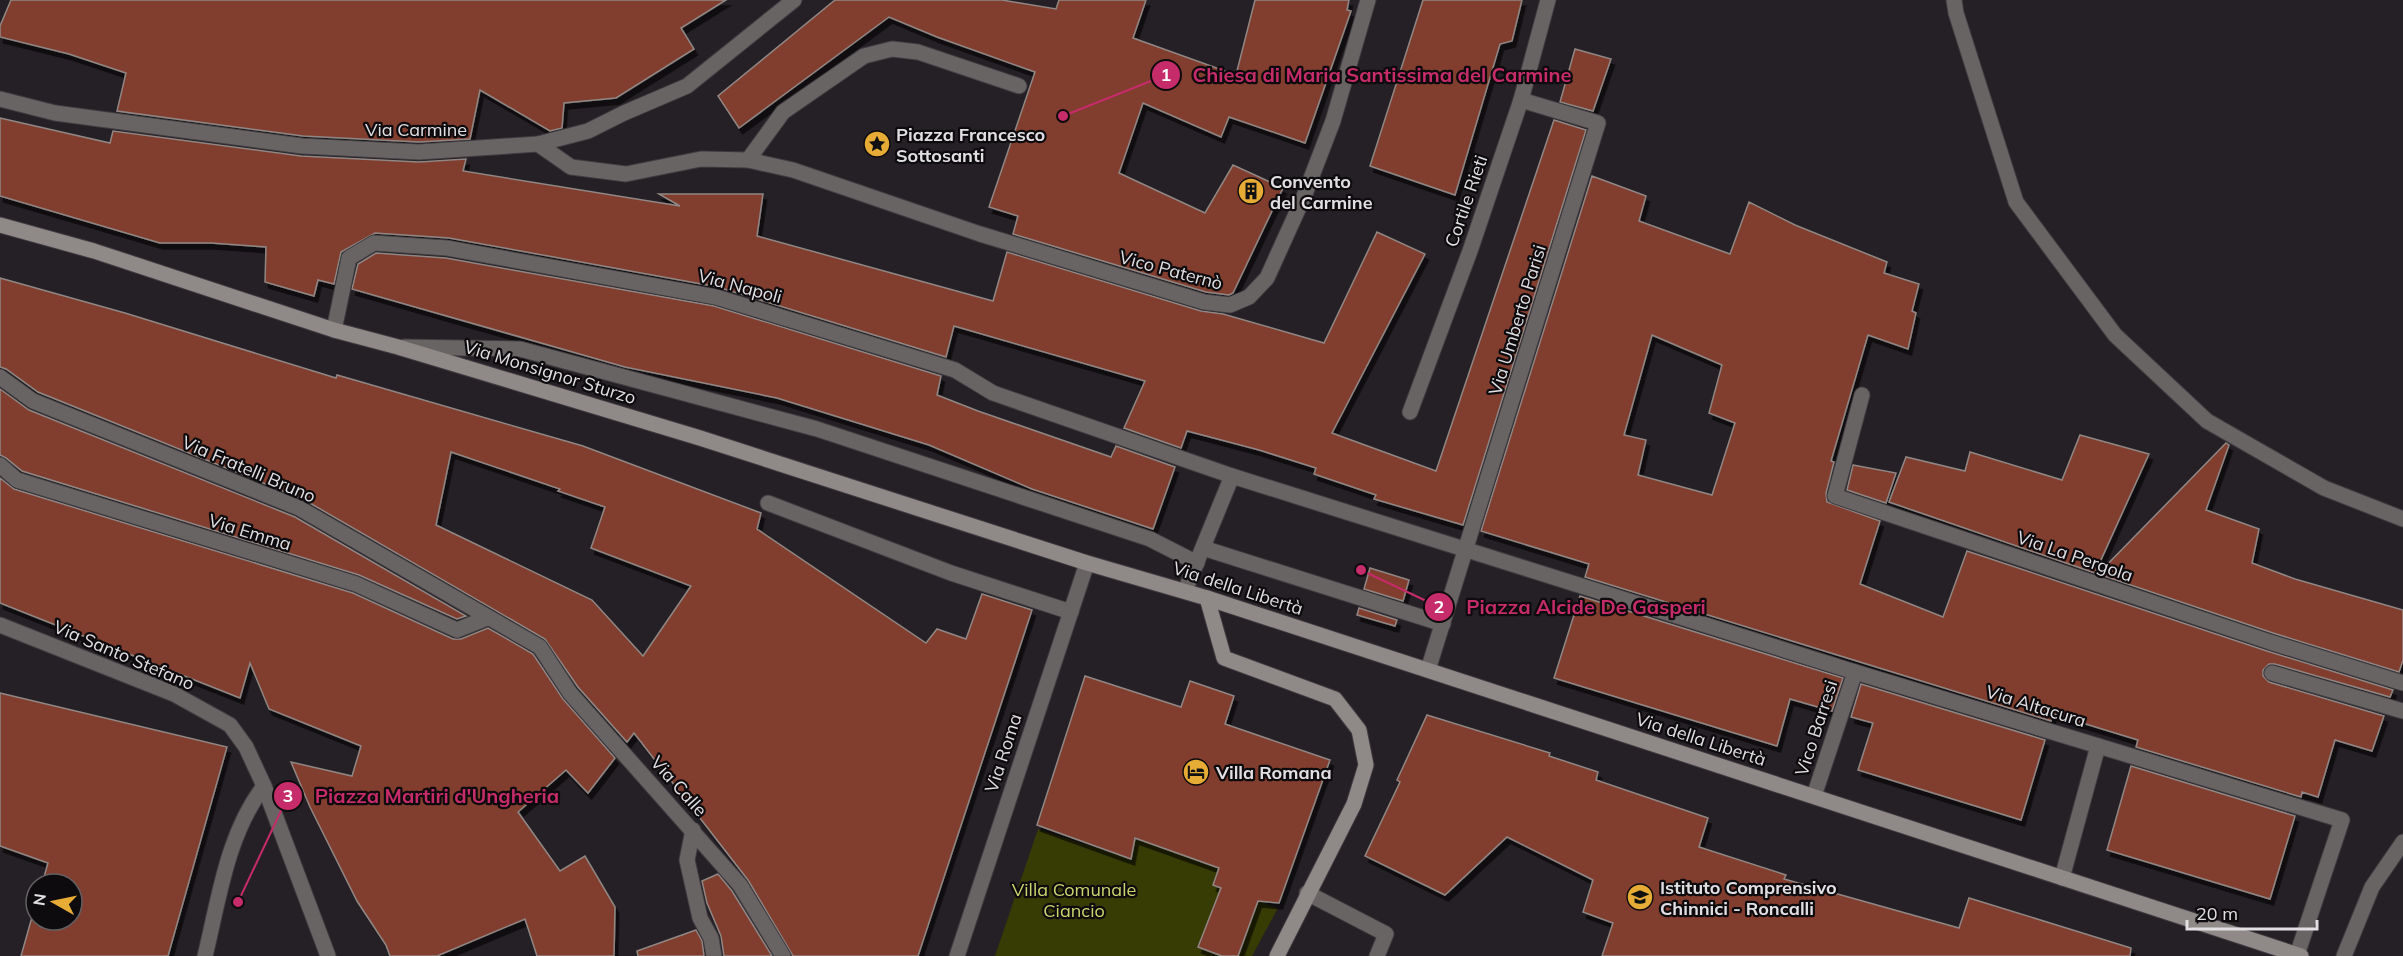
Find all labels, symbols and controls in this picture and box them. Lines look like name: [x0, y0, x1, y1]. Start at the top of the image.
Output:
callout: Chiesa di Maria Santissima del Carmine: [1151, 56, 1584, 94]
text: Chiesa di Maria Santissima del Carmine: [1193, 62, 1571, 87]
text: 1: [1161, 63, 1171, 86]
street label: Via Carmine: [365, 118, 467, 141]
place label: Piazza Francesco Sottosanti: [896, 123, 1045, 167]
place icon: Piazza Francesco Sottosanti: [862, 129, 892, 159]
street label: Cortile Rieti: [1440, 152, 1492, 250]
place label: Convento del Carmine: [1270, 170, 1373, 214]
building icon: Convento del Carmine: [1236, 176, 1266, 206]
street label: Via Umberto Parisi: [1483, 242, 1551, 398]
street label: Vico Paternò: [1117, 245, 1225, 295]
street label: Via Napoli: [695, 264, 785, 308]
street label: Via Monsignor Sturzo: [461, 335, 639, 409]
street label: Via Fratelli Bruno: [179, 430, 319, 508]
street label: Via Emma: [206, 509, 294, 555]
street label: Via La Pergola: [2014, 525, 2136, 587]
street label: Via della Libertà: [1170, 556, 1306, 620]
callout: Piazza Alcide De Gasperi: [1424, 588, 1717, 626]
text: Piazza Alcide De Gasperi: [1466, 594, 1706, 619]
text: 2: [1434, 595, 1444, 618]
street label: Via Santo Stefano: [50, 615, 198, 695]
street label: Vico Barresi: [1790, 677, 1842, 779]
street label: Via Altacura: [1983, 680, 2089, 732]
street label: Via della Libertà: [1633, 707, 1769, 771]
street label: Via Roma: [979, 711, 1027, 795]
street label: Via Calle: [646, 751, 712, 821]
hotel icon: Villa Romana: [1181, 757, 1211, 787]
place label: Villa Romana: [1215, 761, 1332, 784]
callout: Piazza Martiri d'Ungheria: [273, 777, 571, 815]
text: Piazza Martiri d'Ungheria: [315, 783, 559, 808]
text: 3: [283, 784, 293, 807]
north arrow: [24, 872, 84, 932]
place label: Istituto Comprensivo Chinnici - Roncalli: [1660, 876, 1837, 920]
park label: Villa Comunale Ciancio: [1012, 878, 1136, 922]
school or university icon: Istituto Comprensivo Chinnici - Roncalli: [1625, 882, 1655, 912]
text: N: [28, 892, 50, 907]
scale bar: [2187, 893, 2318, 931]
text: 20 m: [2196, 902, 2238, 925]

